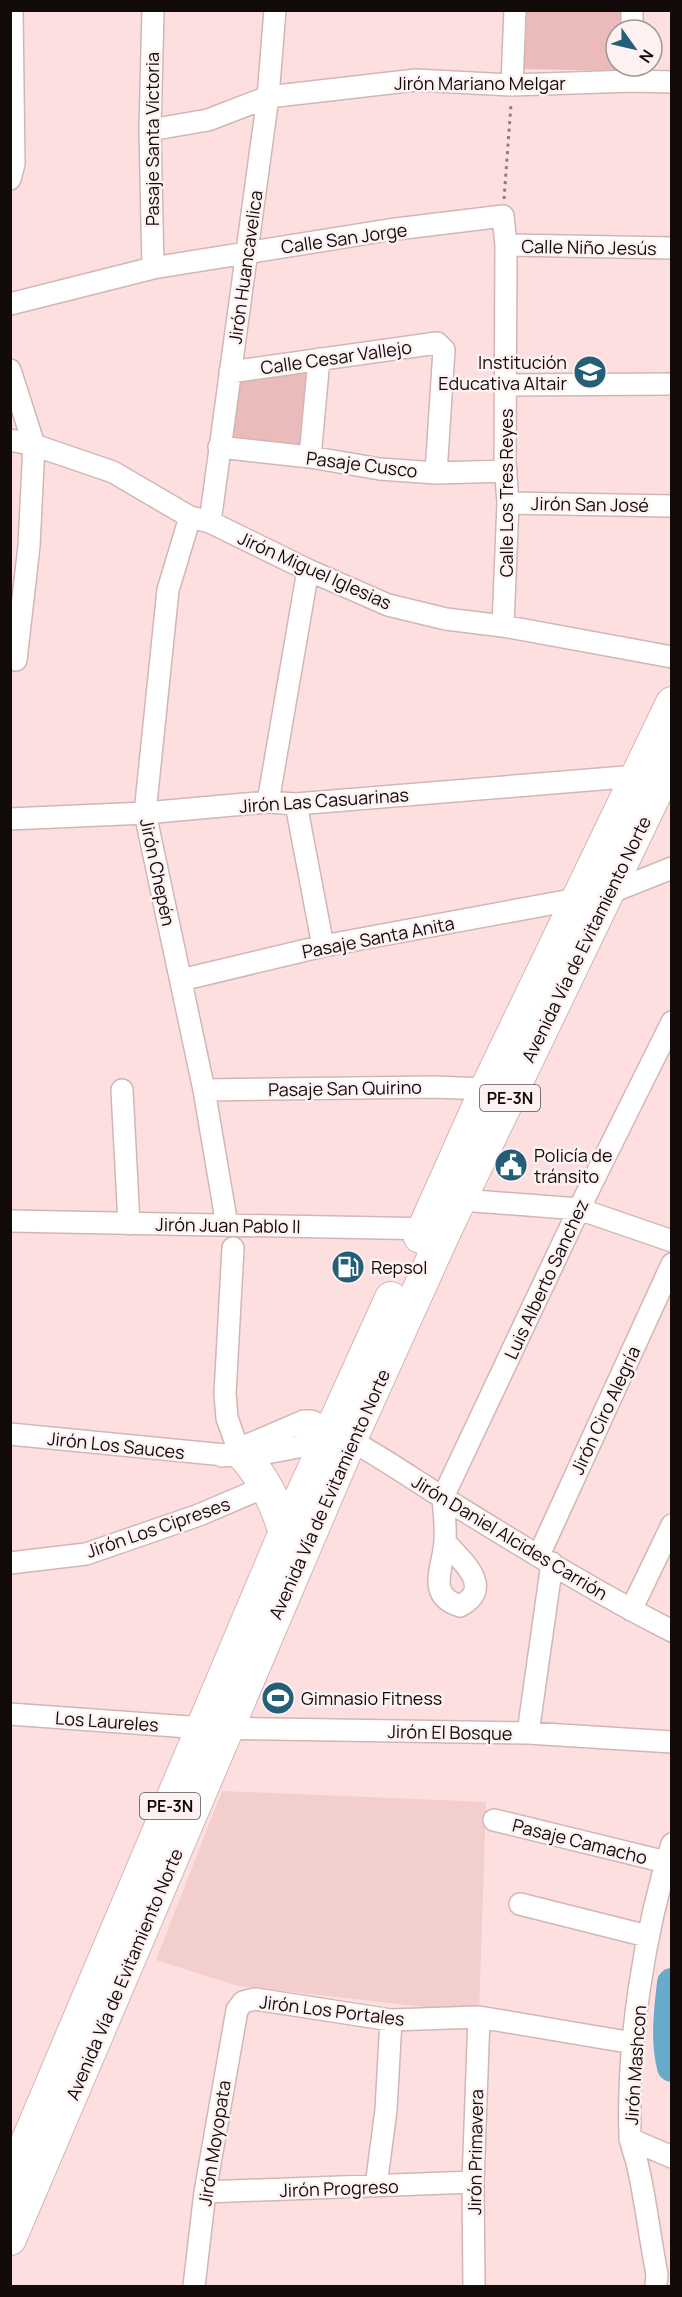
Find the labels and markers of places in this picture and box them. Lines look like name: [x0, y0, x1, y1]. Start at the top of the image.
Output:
place label: Institución Educativa Altair: [438, 350, 567, 395]
school or university icon: Institución Educativa Altair: [572, 354, 608, 390]
place label: Policía de tránsito: [534, 1143, 613, 1188]
public building icon: Policía de tránsito: [493, 1147, 529, 1183]
fuel station icon: Repsol: [330, 1249, 366, 1285]
place label: Repsol: [371, 1255, 427, 1279]
sports icon: Gimnasio Fitness: [260, 1680, 296, 1716]
place label: Gimnasio Fitness: [301, 1686, 442, 1710]

